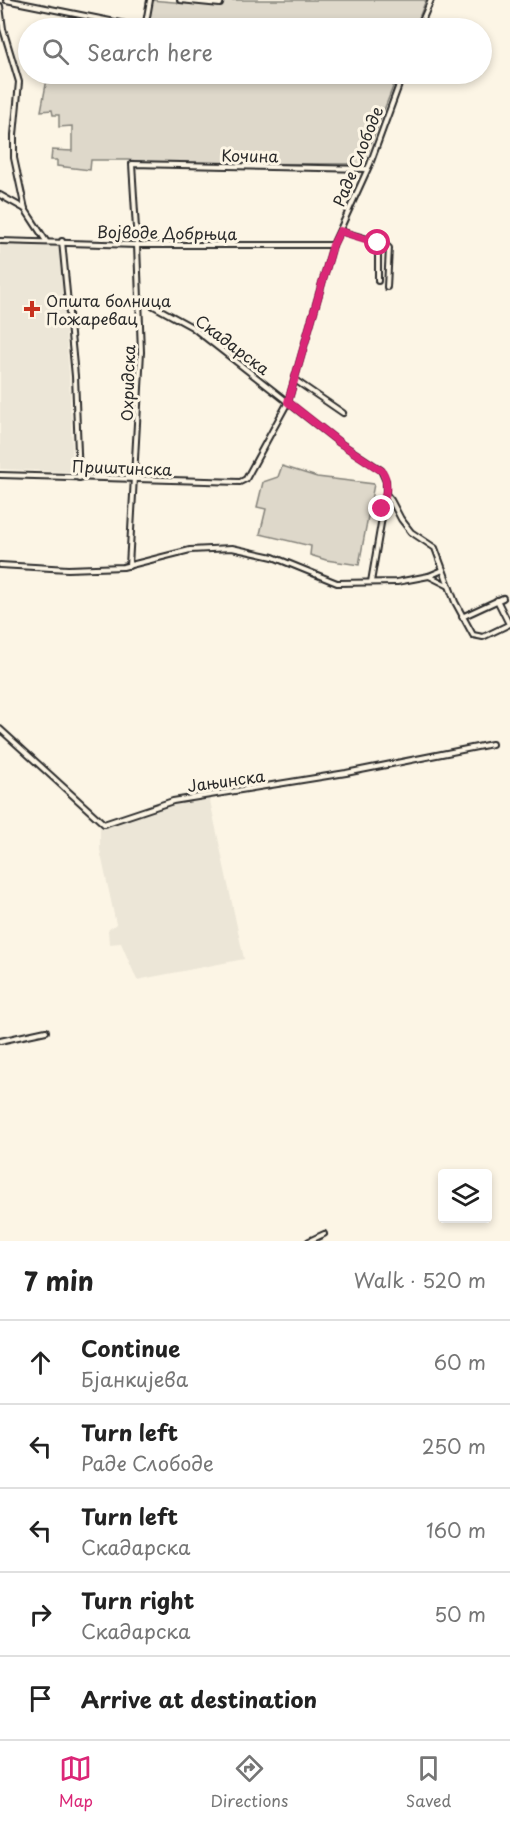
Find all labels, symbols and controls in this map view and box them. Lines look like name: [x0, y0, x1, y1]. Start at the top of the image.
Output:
search box: [18, 18, 492, 84]
icon: search: [39, 35, 72, 68]
text: Search here: [87, 35, 213, 68]
street label: Раде Слободе: [326, 102, 388, 210]
street label: Кочина: [221, 143, 279, 167]
street label: Војводе Добрњца: [97, 219, 237, 245]
route start: [364, 229, 390, 255]
place label: Општа болница Пожаревац: [46, 288, 171, 330]
marker: Општа болница Пожаревац: [23, 300, 41, 318]
street label: Скадарска: [191, 308, 275, 380]
street label: Охридска: [114, 344, 140, 422]
street label: Приштинска: [72, 453, 173, 481]
route end: [368, 495, 394, 521]
street label: Јањинска: [186, 763, 266, 797]
map controls: [438, 1169, 492, 1223]
button: layers: [438, 1169, 492, 1223]
text: 7 min: [24, 1261, 94, 1300]
text: Walk · 520 m: [354, 1265, 486, 1295]
text: Continue: [81, 1331, 180, 1364]
icon: ahead: [24, 1346, 57, 1379]
text: 60 m: [434, 1347, 486, 1377]
text: Бјанкијева: [81, 1364, 188, 1394]
text: Turn left: [81, 1415, 178, 1448]
icon: left: [24, 1430, 57, 1463]
text: 250 m: [422, 1431, 486, 1461]
text: Раде Слободе: [81, 1448, 214, 1478]
text: Turn left: [81, 1499, 178, 1532]
icon: left: [24, 1514, 57, 1547]
text: 160 m: [426, 1515, 486, 1545]
text: Скадарска: [81, 1532, 190, 1562]
text: Turn right: [81, 1583, 194, 1616]
icon: right: [24, 1598, 57, 1631]
text: 50 m: [434, 1599, 486, 1629]
text: Скадарска: [81, 1616, 190, 1646]
icon: arrive: [24, 1682, 57, 1715]
text: Arrive at destination: [81, 1682, 317, 1715]
tab: Map: [59, 1752, 93, 1812]
tab: Directions: [210, 1752, 288, 1812]
tab: Saved: [406, 1752, 451, 1812]

